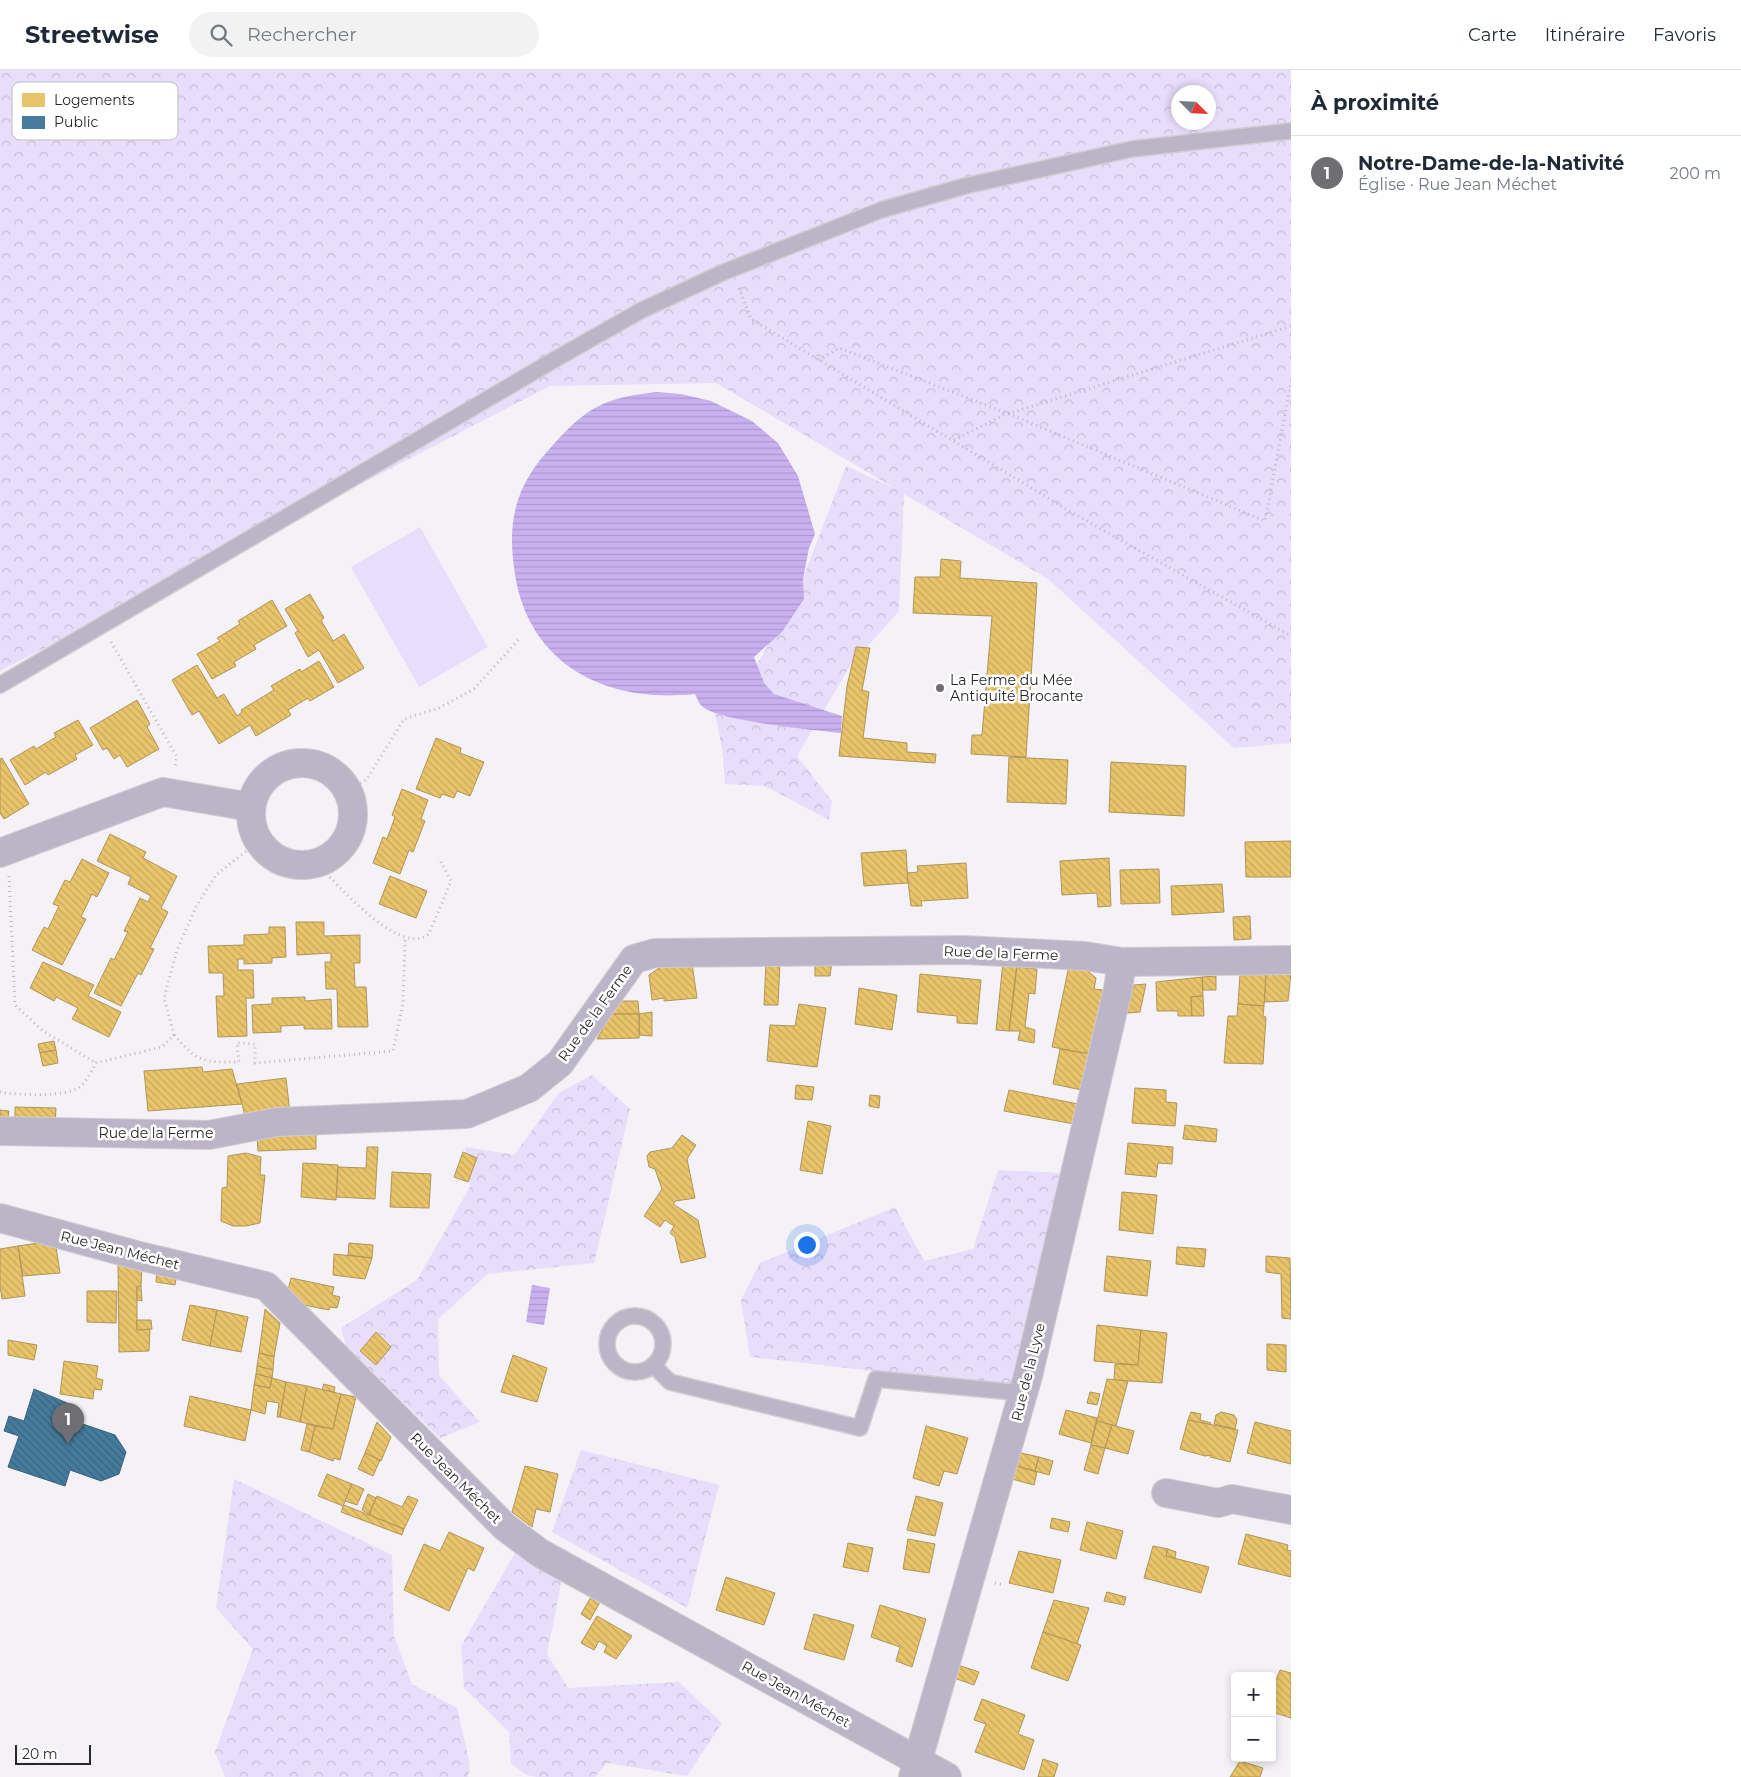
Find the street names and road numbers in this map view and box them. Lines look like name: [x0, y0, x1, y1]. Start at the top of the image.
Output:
street label: Rue de la Ferme: [943, 942, 1059, 964]
street label: Rue de la Ferme: [554, 961, 636, 1065]
street label: Rue de la Ferme: [99, 1124, 213, 1142]
street label: Rue Jean Méchet: [59, 1227, 181, 1274]
street label: Rue de la Lyve: [1007, 1321, 1049, 1423]
street label: Rue Jean Méchet: [407, 1429, 506, 1528]
street label: Rue Jean Méchet: [738, 1657, 854, 1731]

